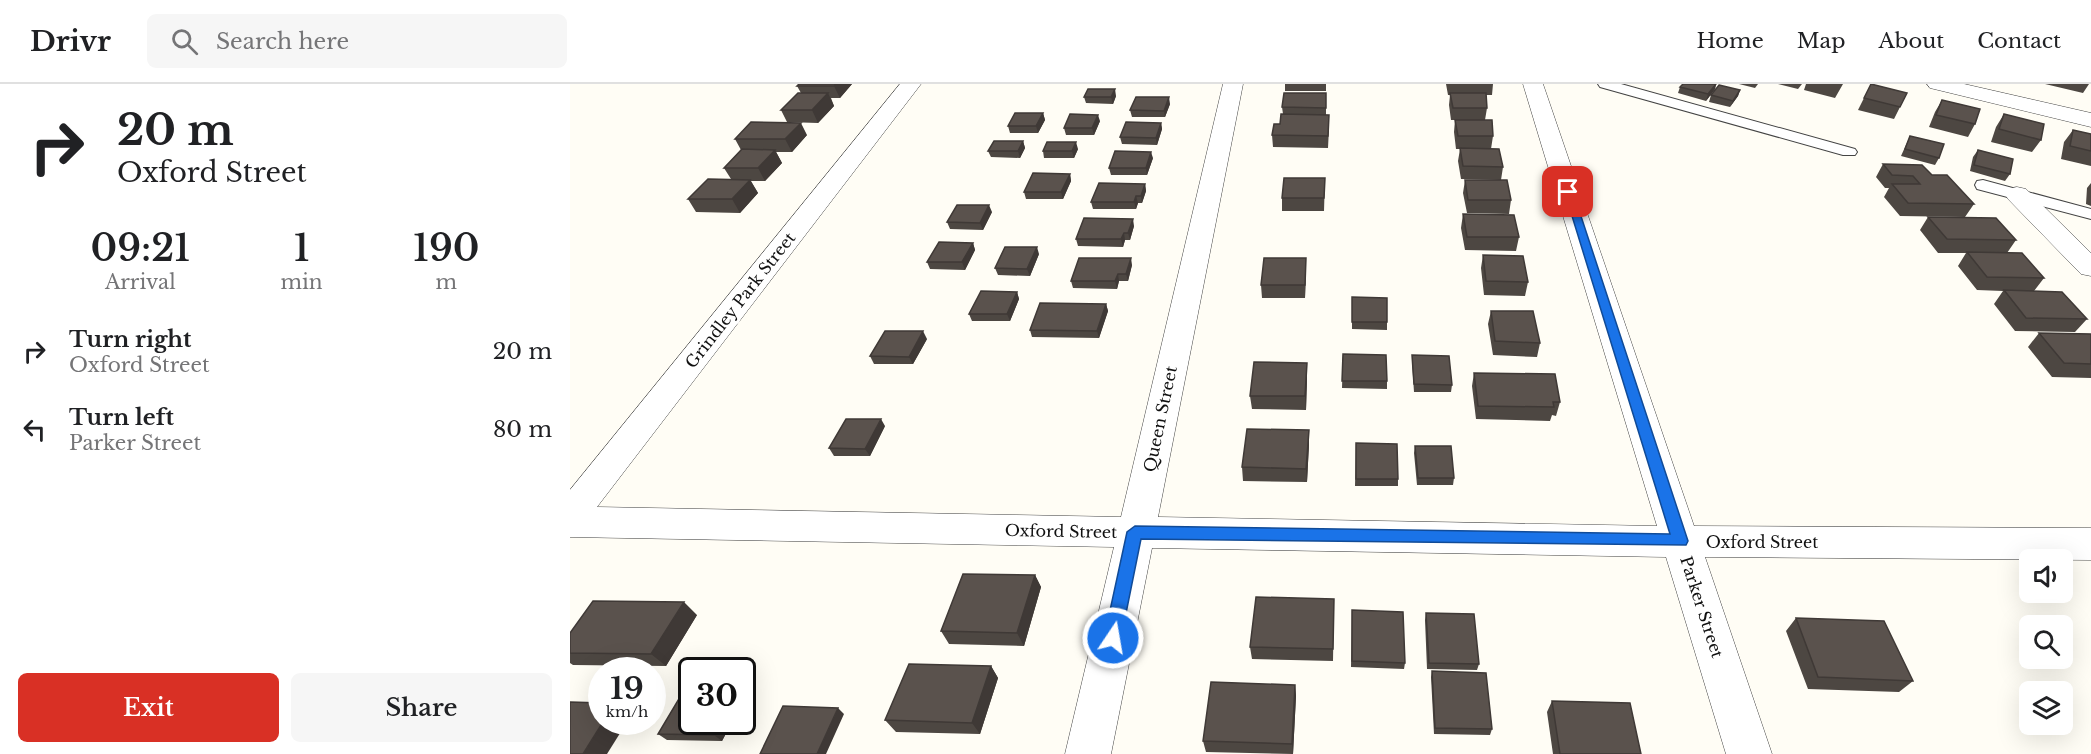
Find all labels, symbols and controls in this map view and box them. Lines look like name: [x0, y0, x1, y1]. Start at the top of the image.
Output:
search box: [147, 14, 567, 68]
text: Drivr: [30, 24, 111, 59]
icon: search: [168, 25, 201, 58]
text: Search here: [216, 28, 349, 55]
text: Home: [1697, 28, 1764, 54]
text: Map: [1797, 28, 1845, 54]
text: About: [1878, 28, 1944, 54]
text: Contact: [1977, 28, 2061, 54]
text: 20 m: [117, 104, 234, 156]
icon: right: [18, 108, 96, 186]
text: Oxford Street: [117, 156, 307, 189]
pin: [1542, 166, 1593, 217]
icon: arrive: [1551, 175, 1584, 208]
text: 09:21: [90, 226, 190, 271]
text: 1: [294, 226, 310, 271]
text: 190: [413, 226, 480, 271]
street label: Grindley Park Street: [681, 228, 799, 372]
text: Arrival: [105, 270, 176, 294]
text: min: [281, 270, 323, 294]
text: m: [436, 270, 457, 294]
text: Turn right: [69, 326, 191, 353]
icon: right: [18, 335, 51, 368]
text: 20 m: [493, 338, 552, 365]
text: Oxford Street: [69, 353, 209, 377]
street label: Queen Street: [1139, 364, 1181, 474]
text: Turn left: [69, 404, 174, 431]
icon: left: [18, 413, 51, 446]
text: 80 m: [493, 416, 552, 443]
text: Parker Street: [69, 431, 201, 455]
street label: Oxford Street: [1005, 520, 1117, 542]
street label: Oxford Street: [1706, 532, 1818, 552]
map controls: [2019, 549, 2073, 735]
button: sound: [2019, 549, 2073, 603]
street label: Parker Street: [1676, 554, 1728, 660]
position arrow: [1081, 606, 1145, 670]
button: search: [2019, 615, 2073, 669]
speed limit sign: 30: [678, 657, 756, 735]
text: 19: [610, 670, 644, 707]
button: Exit: [18, 673, 279, 742]
button: Share: [291, 673, 552, 742]
button: layers: [2019, 681, 2073, 735]
text: km/h: [606, 702, 648, 721]

